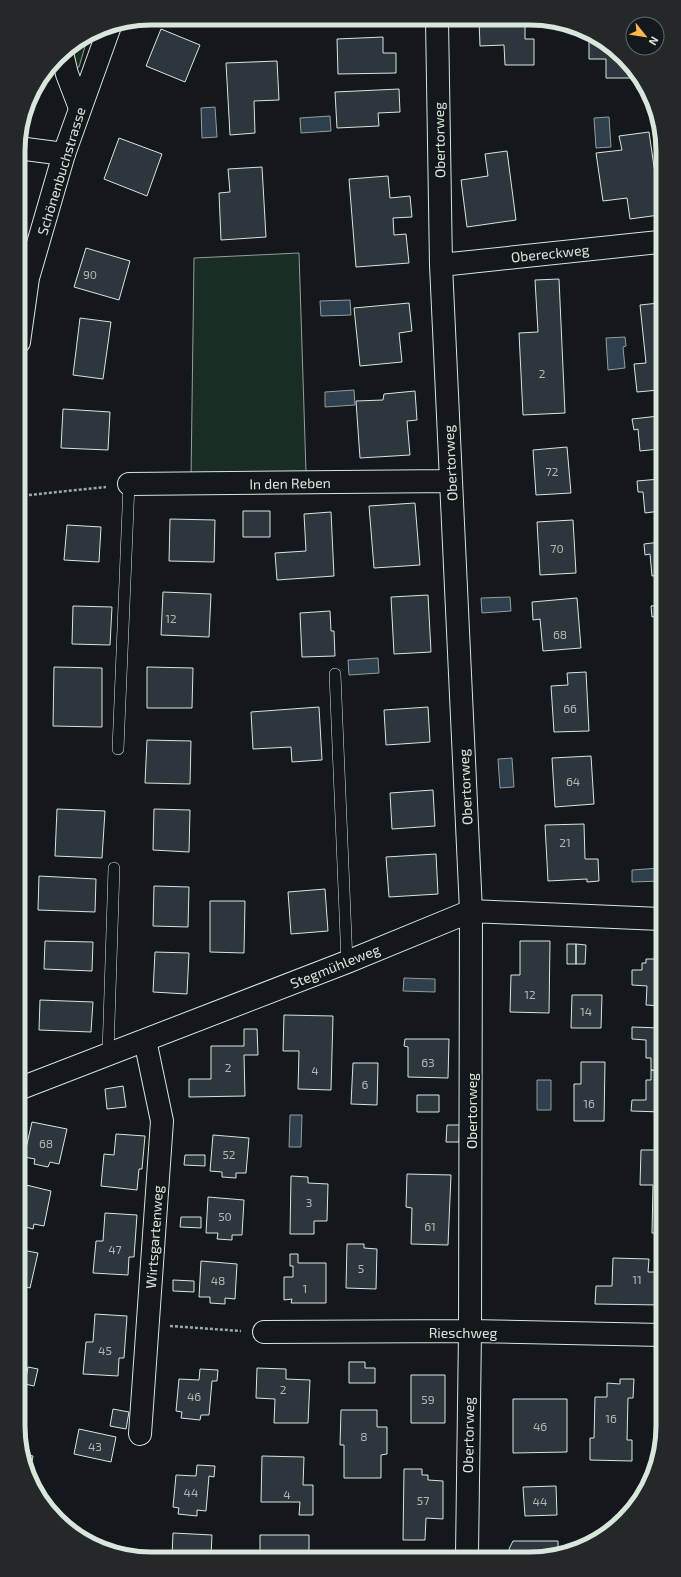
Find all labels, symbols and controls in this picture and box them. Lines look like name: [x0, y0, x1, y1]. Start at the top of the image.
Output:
north arrow: [625, 16, 665, 56]
text: N: [646, 35, 662, 48]
street label: Obertorweg: [430, 102, 448, 178]
street label: Schönenbuchstrasse: [33, 105, 89, 237]
street label: Obereckweg: [510, 240, 590, 266]
house number: 90: [83, 267, 97, 281]
house number: 2: [539, 366, 546, 380]
street label: Obertorweg: [440, 424, 460, 501]
house number: 72: [546, 464, 559, 478]
street label: In den Reben: [249, 474, 331, 492]
house number: 70: [550, 541, 564, 555]
house number: 12: [165, 611, 177, 625]
house number: 68: [553, 627, 567, 641]
house number: 66: [563, 701, 577, 715]
street label: Obertorweg: [455, 748, 475, 825]
house number: 64: [566, 774, 580, 788]
house number: 21: [559, 835, 571, 849]
street label: Stegmühleweg: [288, 940, 383, 992]
house number: 12: [524, 987, 536, 1001]
house number: 14: [580, 1004, 592, 1018]
house number: 63: [421, 1055, 435, 1069]
house number: 2: [225, 1060, 232, 1074]
house number: 4: [311, 1063, 319, 1077]
street label: Obertorweg: [463, 1073, 480, 1149]
house number: 6: [362, 1077, 369, 1091]
house number: 16: [583, 1096, 595, 1110]
house number: 68: [39, 1136, 53, 1150]
house number: 52: [222, 1147, 236, 1161]
street label: Wirtsgartenweg: [142, 1185, 166, 1289]
house number: 3: [306, 1195, 312, 1209]
house number: 50: [218, 1209, 232, 1223]
house number: 61: [424, 1219, 436, 1233]
house number: 47: [108, 1242, 122, 1256]
house number: 5: [358, 1261, 364, 1275]
house number: 11: [632, 1272, 642, 1286]
house number: 48: [211, 1273, 225, 1287]
house number: 1: [303, 1281, 307, 1295]
street label: Rieschweg: [429, 1324, 497, 1341]
house number: 45: [98, 1343, 112, 1357]
house number: 2: [280, 1382, 287, 1396]
house number: 46: [187, 1389, 201, 1403]
house number: 59: [421, 1392, 435, 1406]
street label: Obertorweg: [459, 1397, 477, 1473]
house number: 16: [605, 1411, 617, 1425]
house number: 46: [533, 1419, 547, 1433]
house number: 8: [360, 1429, 368, 1443]
house number: 43: [88, 1439, 102, 1453]
house number: 44: [184, 1485, 198, 1499]
house number: 4: [283, 1487, 291, 1501]
house number: 57: [417, 1493, 429, 1507]
house number: 44: [533, 1494, 547, 1508]

